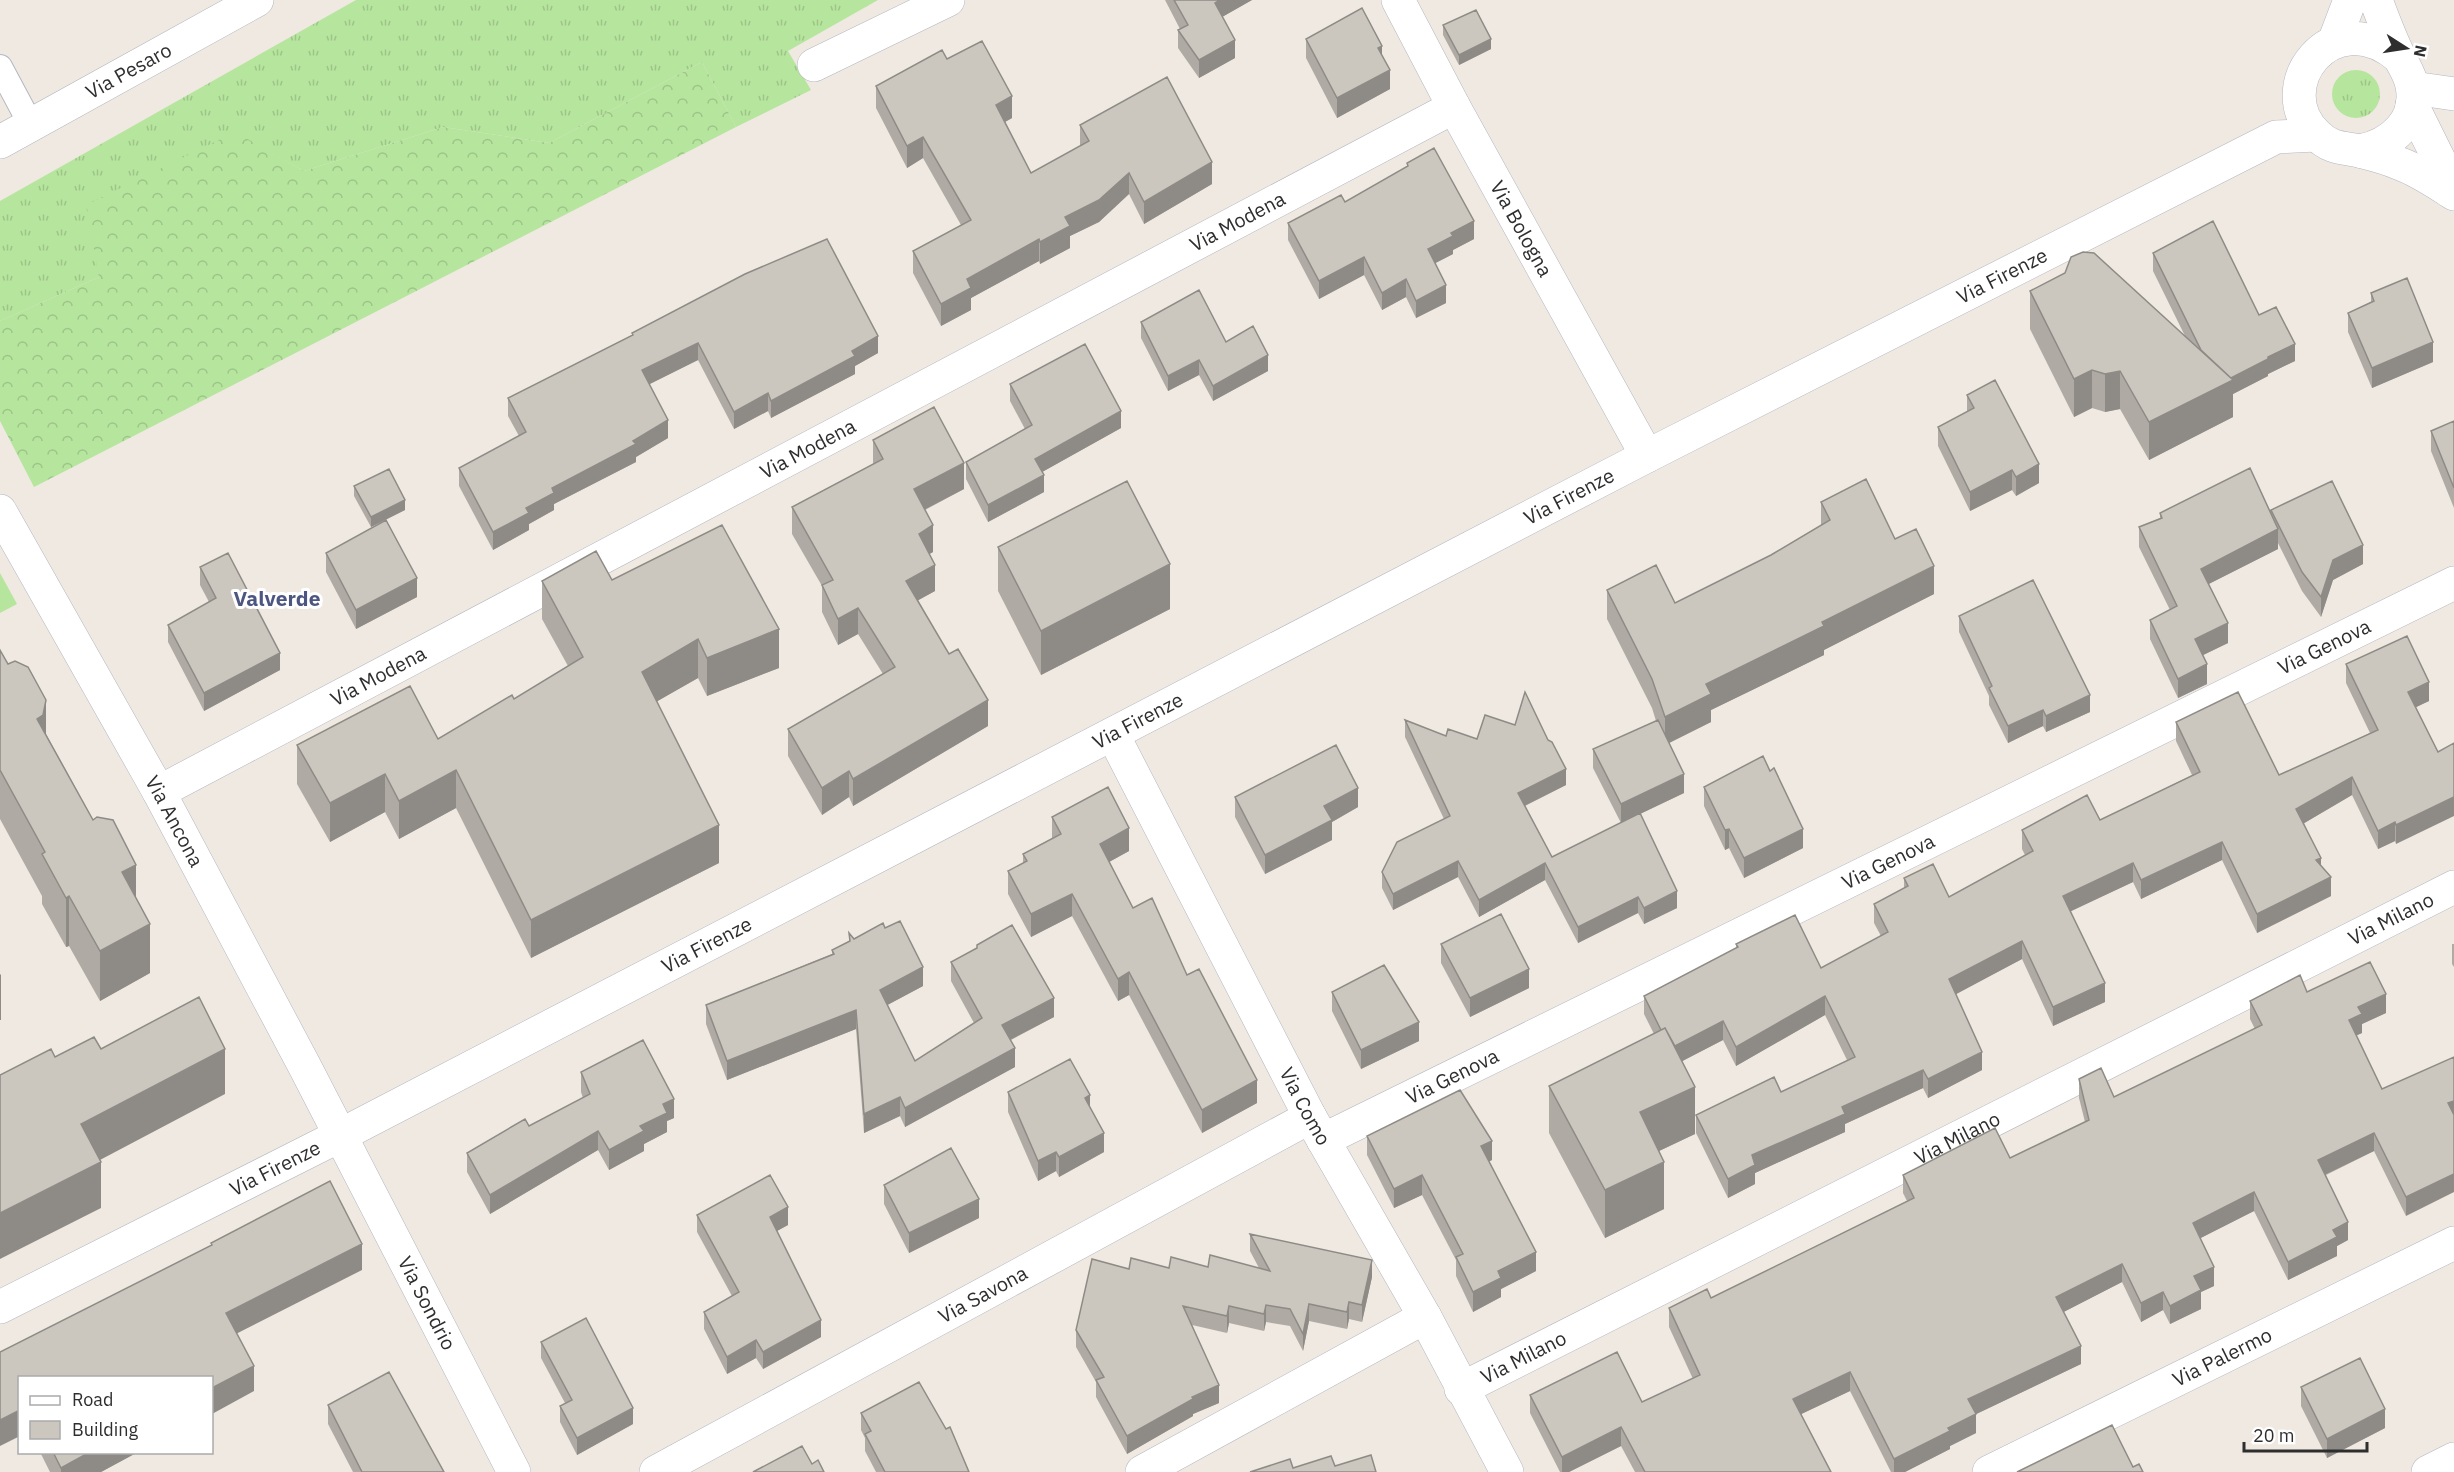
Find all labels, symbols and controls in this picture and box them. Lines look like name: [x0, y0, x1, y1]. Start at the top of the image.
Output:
north arrow: [2376, 18, 2436, 78]
street label: Via Pesaro: [81, 36, 176, 105]
text: N: [2410, 43, 2432, 59]
street label: Via Bologna: [1484, 176, 1559, 282]
street label: Via Modena: [1185, 185, 1290, 258]
street label: Via Firenze: [1952, 241, 2052, 310]
street label: Via Modena: [755, 412, 860, 485]
street label: Via Firenze: [1519, 461, 1619, 531]
district label: Valverde: [234, 584, 321, 612]
street label: Via Genova: [2273, 612, 2375, 681]
street label: Via Modena: [325, 639, 431, 712]
street label: Via Firenze: [1088, 686, 1188, 755]
street label: Via Ancona: [139, 770, 211, 872]
street label: Via Genova: [1837, 827, 1939, 895]
street label: Via Milano: [2343, 886, 2438, 951]
street label: Via Firenze: [656, 910, 756, 979]
street label: Via Genova: [1401, 1042, 1503, 1110]
street label: Via Como: [1274, 1062, 1337, 1150]
street label: Via Milano: [1910, 1105, 2004, 1171]
street label: Via Firenze: [225, 1134, 325, 1202]
street label: Via Sondrio: [392, 1251, 463, 1354]
street label: Via Savona: [933, 1259, 1032, 1329]
street label: Via Palermo: [2168, 1321, 2276, 1393]
street label: Via Milano: [1476, 1324, 1571, 1390]
legend: [18, 1376, 213, 1454]
text: Road: [72, 1388, 113, 1411]
scale bar: [2244, 1415, 2367, 1453]
text: Building: [72, 1418, 139, 1441]
text: 20 m: [2253, 1424, 2295, 1447]

